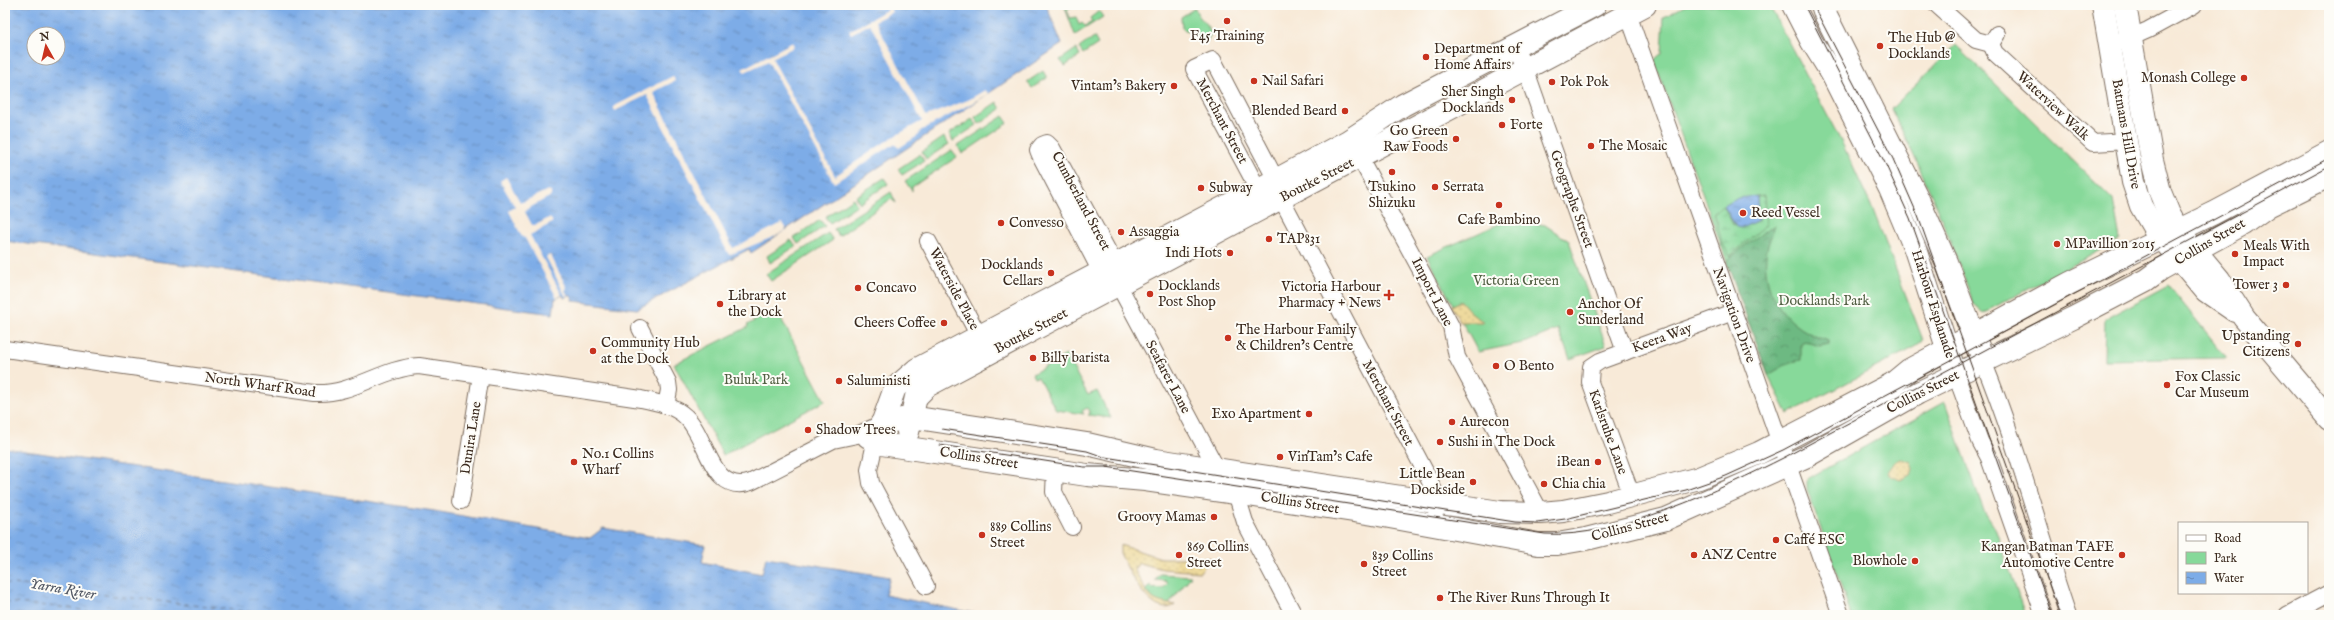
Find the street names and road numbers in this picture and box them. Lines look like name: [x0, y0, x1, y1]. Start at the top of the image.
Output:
street label: Waterview Walk: [2013, 68, 2094, 145]
street label: Merchant Street: [1192, 75, 1252, 167]
street label: Batmans Hill Drive: [2107, 78, 2145, 191]
street label: Geographe Street: [1546, 147, 1598, 251]
street label: Cumberland Street: [1047, 148, 1115, 254]
street label: Bourke Street: [1277, 154, 1357, 206]
street label: Collins Street: [2171, 214, 2249, 270]
street label: Waterside Place: [925, 245, 984, 334]
street label: Harbour Esplanade: [1907, 247, 1959, 361]
street label: Import Lane: [1407, 255, 1457, 330]
street label: Navigation Drive: [1708, 265, 1760, 366]
street label: Bourke Street: [991, 304, 1071, 358]
street label: Keera Way: [1630, 319, 1695, 357]
street label: Seafarer Lane: [1141, 337, 1195, 417]
street label: Merchant Street: [1358, 357, 1418, 449]
street label: Collins Street: [1884, 366, 1963, 418]
street label: North Wharf Road: [203, 368, 317, 402]
street label: Karlsruhe Lane: [1584, 387, 1632, 478]
street label: Dunira Lane: [456, 400, 486, 476]
street label: Collins Street: [939, 443, 1020, 473]
street label: Collins Street: [1260, 488, 1341, 518]
street label: Collins Street: [1589, 508, 1671, 546]

